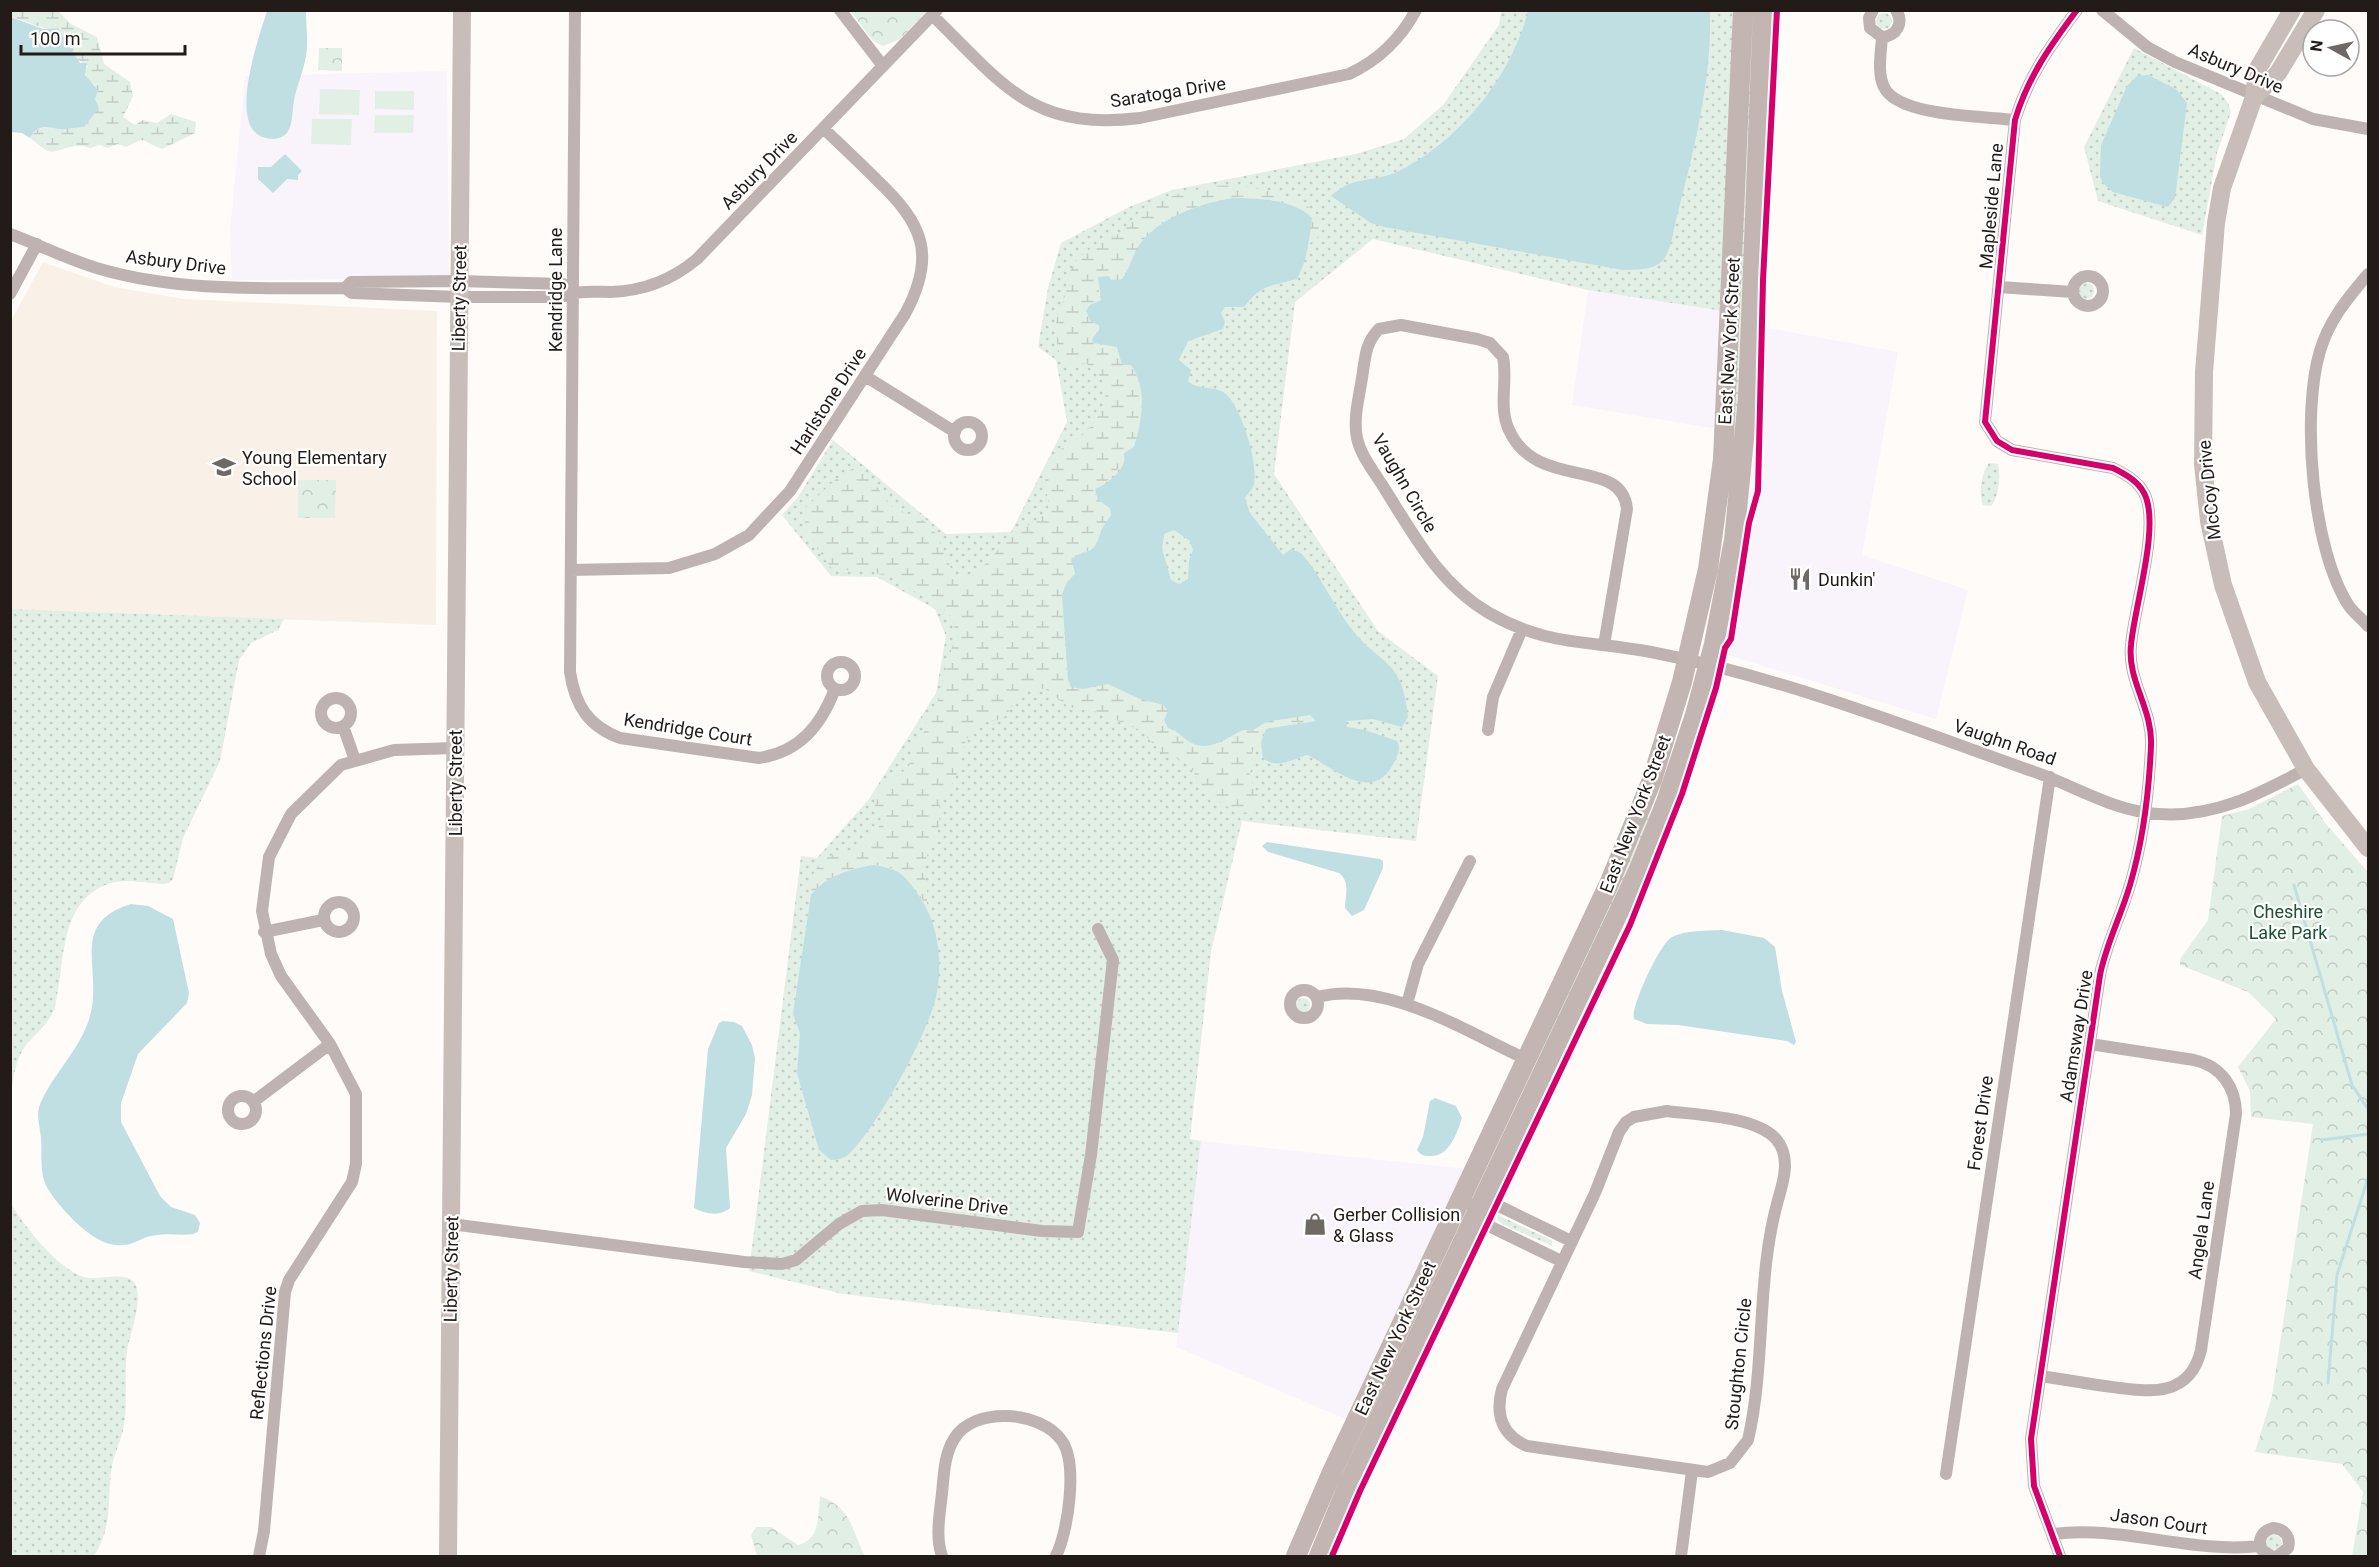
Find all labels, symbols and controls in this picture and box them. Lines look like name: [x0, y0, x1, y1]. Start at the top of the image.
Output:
scale bar: [21, 18, 184, 56]
north arrow: [2301, 18, 2361, 78]
text: 100 m: [30, 28, 81, 49]
street label: Asbury Drive: [2186, 39, 2286, 97]
text: N: [2306, 39, 2327, 53]
street label: Saratoga Drive: [1109, 72, 1227, 112]
street label: Asbury Drive: [716, 126, 802, 214]
street label: Mapleside Lane: [1975, 142, 2007, 270]
street label: Kendridge Lane: [545, 228, 566, 352]
street label: Liberty Street: [448, 244, 470, 351]
street label: Asbury Drive: [125, 245, 227, 279]
street label: East New York Street: [1714, 257, 1744, 425]
street label: Harlstone Drive: [786, 344, 870, 458]
street label: Vaughn Circle: [1368, 430, 1442, 536]
street label: McCoy Drive: [2193, 439, 2225, 541]
place label: Young Elementary School: [242, 447, 387, 489]
school or university icon: Young Elementary School: [211, 454, 237, 480]
restaurant icon: Dunkin': [1787, 566, 1813, 592]
place label: Dunkin': [1818, 569, 1875, 590]
street label: Kendridge Court: [622, 708, 754, 750]
street label: Vaughn Road: [1951, 715, 2059, 769]
street label: Liberty Street: [445, 730, 466, 836]
street label: East New York Street: [1595, 732, 1675, 896]
park label: Cheshire Lake Park: [2249, 901, 2328, 943]
street label: Adamsway Drive: [2055, 968, 2097, 1104]
street label: Forest Drive: [1963, 1074, 1997, 1172]
street label: Angela Lane: [2184, 1180, 2218, 1280]
street label: Wolverine Drive: [885, 1183, 1009, 1219]
place label: Gerber Collision & Glass: [1333, 1204, 1460, 1246]
shop icon: Gerber Collision & Glass: [1302, 1211, 1328, 1237]
street label: Liberty Street: [440, 1215, 462, 1322]
street label: East New York Street: [1350, 1257, 1440, 1418]
street label: Reflections Drive: [246, 1285, 280, 1421]
street label: Stoughton Circle: [1721, 1297, 1755, 1431]
street label: Jason Court: [2109, 1504, 2209, 1538]

